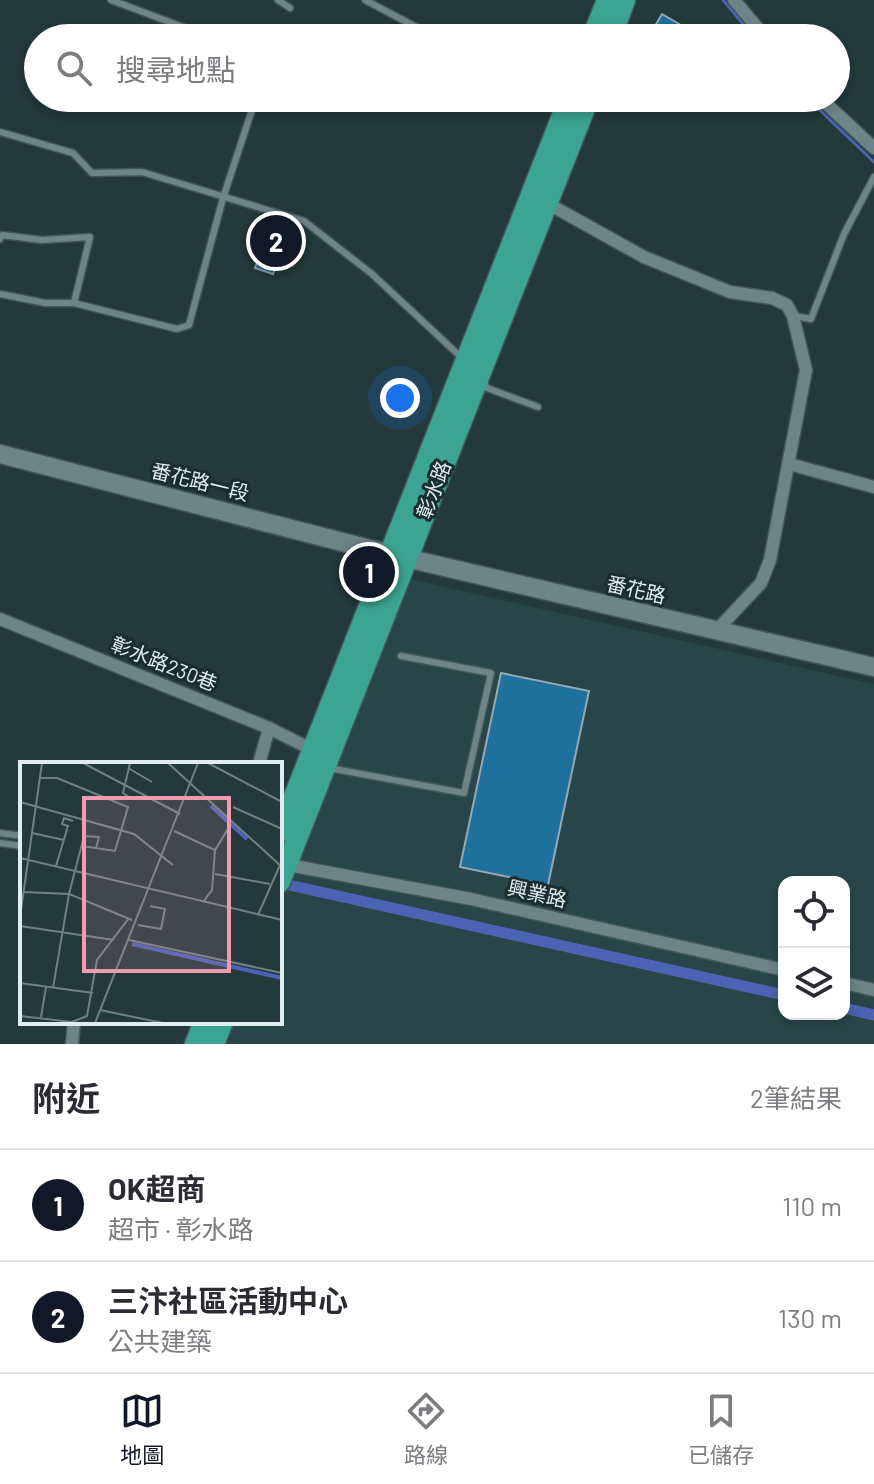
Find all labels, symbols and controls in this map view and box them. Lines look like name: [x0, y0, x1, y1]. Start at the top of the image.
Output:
search box: [24, 24, 850, 112]
icon: search: [52, 46, 96, 90]
text: 搜尋地點: [116, 51, 236, 87]
pin: 2: [250, 211, 302, 271]
your location: [380, 378, 420, 418]
street label: 番花路一段: [149, 457, 252, 505]
street label: 彰水路: [411, 457, 455, 522]
pin: 1: [343, 542, 395, 602]
street label: 番花路: [604, 571, 668, 607]
street label: 彰水路230巷: [108, 631, 221, 695]
inset map: [20, 762, 282, 1024]
street label: 興業路: [505, 875, 569, 911]
map controls: [778, 876, 850, 1020]
button: locate: [778, 876, 850, 948]
button: layers: [778, 948, 850, 1020]
text: 附近: [32, 1077, 100, 1118]
text: 2筆結果: [750, 1082, 842, 1113]
text: OK超商: [108, 1170, 205, 1206]
text: 1: [53, 1190, 63, 1221]
text: 110 m: [782, 1190, 842, 1221]
text: 超市 · 彰水路: [108, 1213, 254, 1244]
text: 三汴社區活動中心: [108, 1282, 348, 1318]
text: 2: [51, 1302, 65, 1333]
text: 130 m: [778, 1302, 842, 1333]
text: 公共建築: [108, 1325, 212, 1356]
tab: 地圖: [120, 1389, 164, 1469]
tab: 路線: [404, 1389, 448, 1469]
tab: 已儲存: [688, 1389, 754, 1469]

